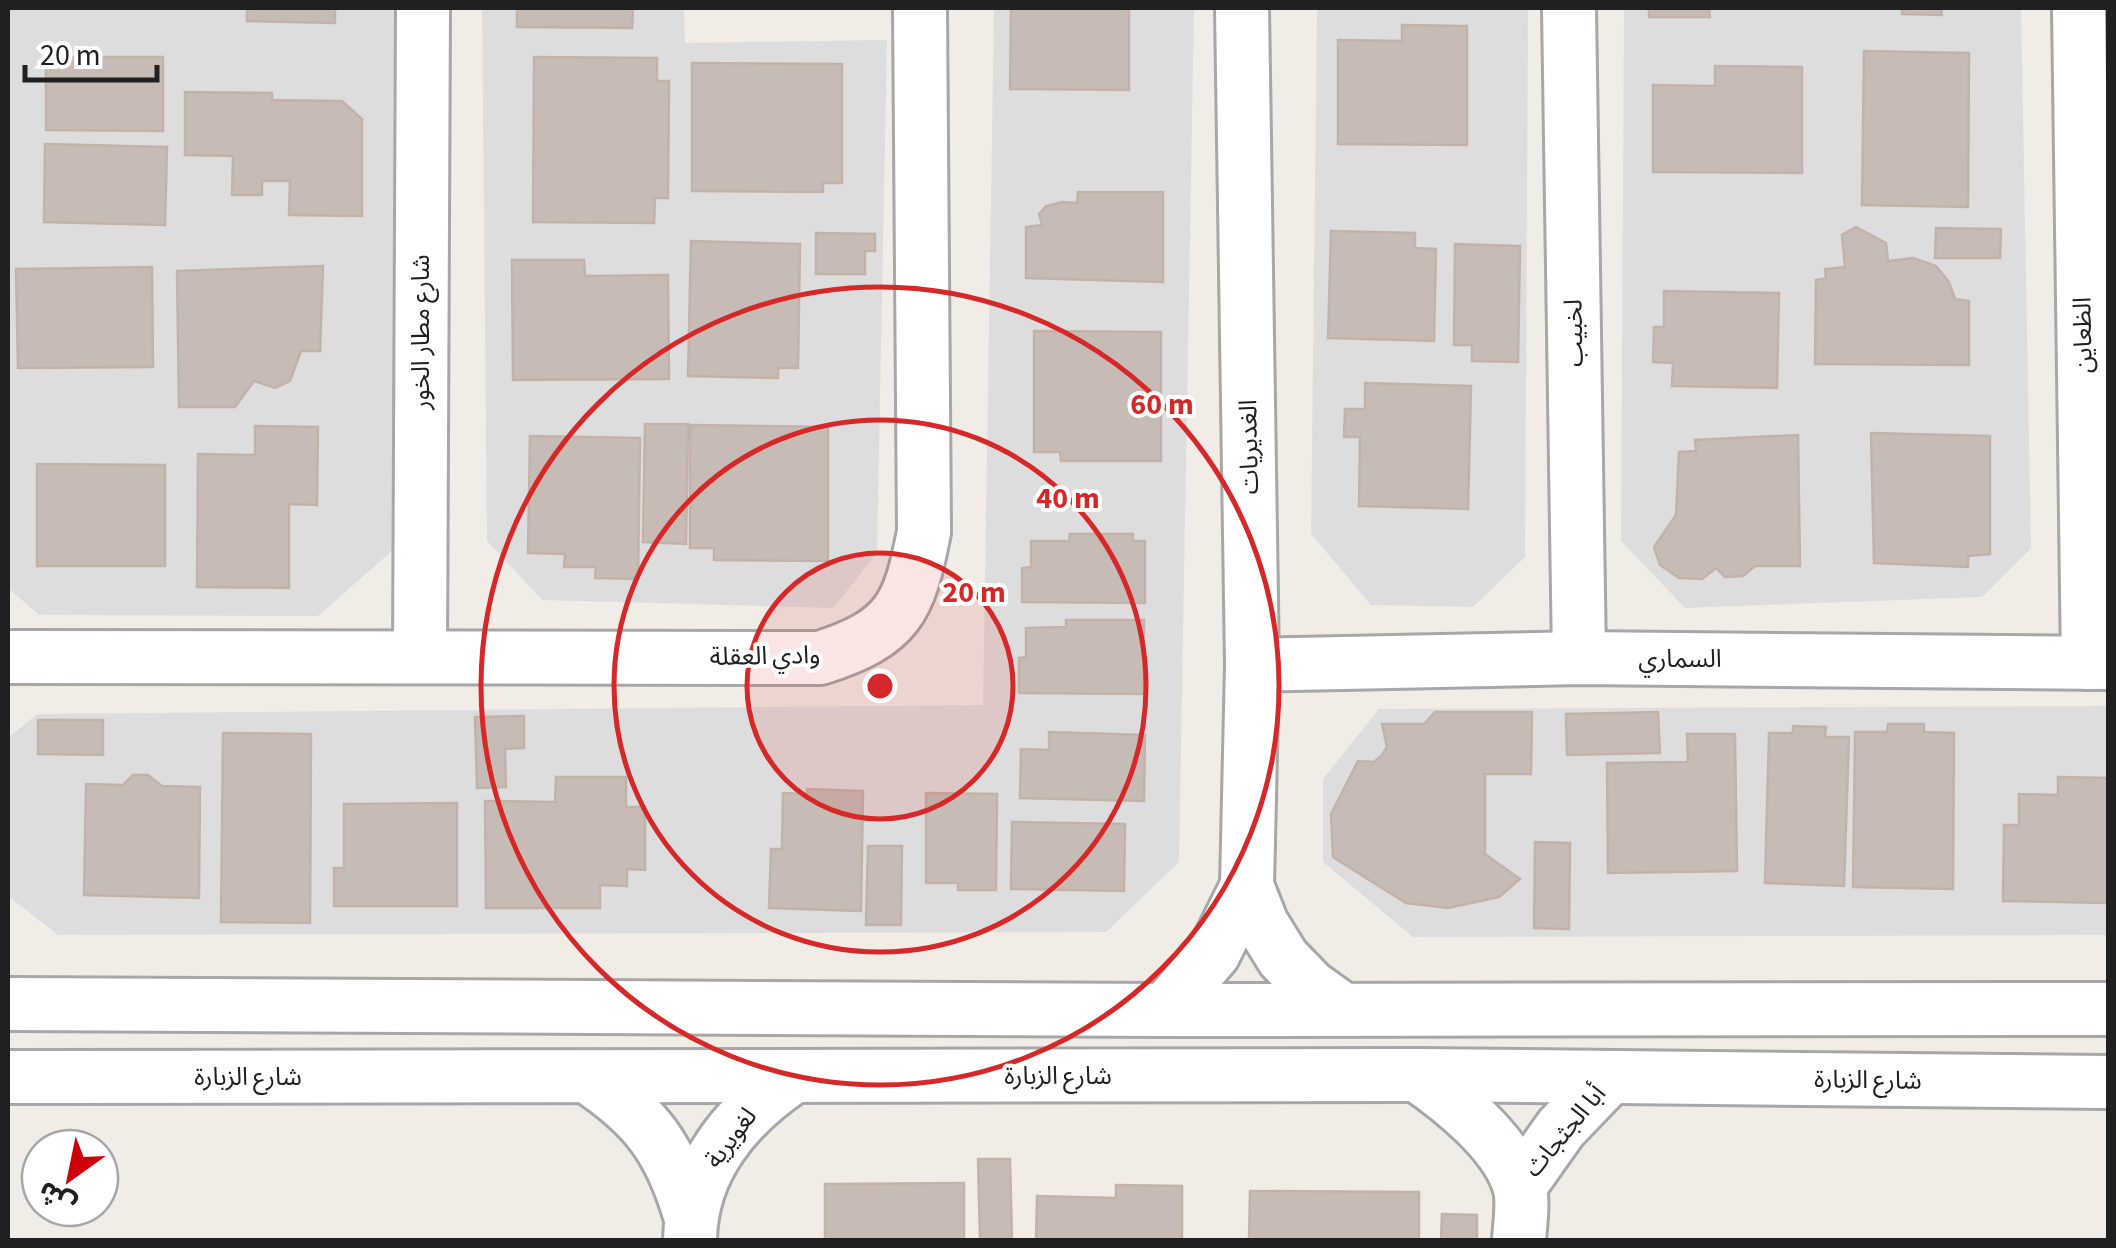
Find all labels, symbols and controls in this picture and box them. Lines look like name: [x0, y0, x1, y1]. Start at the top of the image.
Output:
scale bar: [25, 20, 158, 82]
text: 20 m: [40, 34, 101, 77]
street label: شارع مطار الخور: [403, 254, 439, 411]
street label: الظعاين: [2064, 297, 2102, 373]
street label: لخبيب: [1555, 299, 1593, 367]
text: 60 m: [1130, 383, 1194, 426]
street label: الغديريات: [1230, 399, 1268, 495]
text: 40 m: [1036, 477, 1100, 520]
text: 20 m: [942, 571, 1006, 614]
street label: وادي العقلة: [709, 637, 821, 676]
street label: السماري: [1638, 641, 1722, 678]
centre of rings: [862, 668, 898, 704]
street label: شارع الزبارة: [1004, 1058, 1112, 1094]
street label: شارع الزبارة: [194, 1059, 302, 1095]
street label: شارع الزبارة: [1814, 1061, 1922, 1099]
street label: أبا الجثجاث: [1516, 1077, 1614, 1185]
street label: لغويرية: [696, 1100, 766, 1176]
north arrow: [20, 1128, 120, 1228]
text: ش: [30, 1171, 84, 1225]

